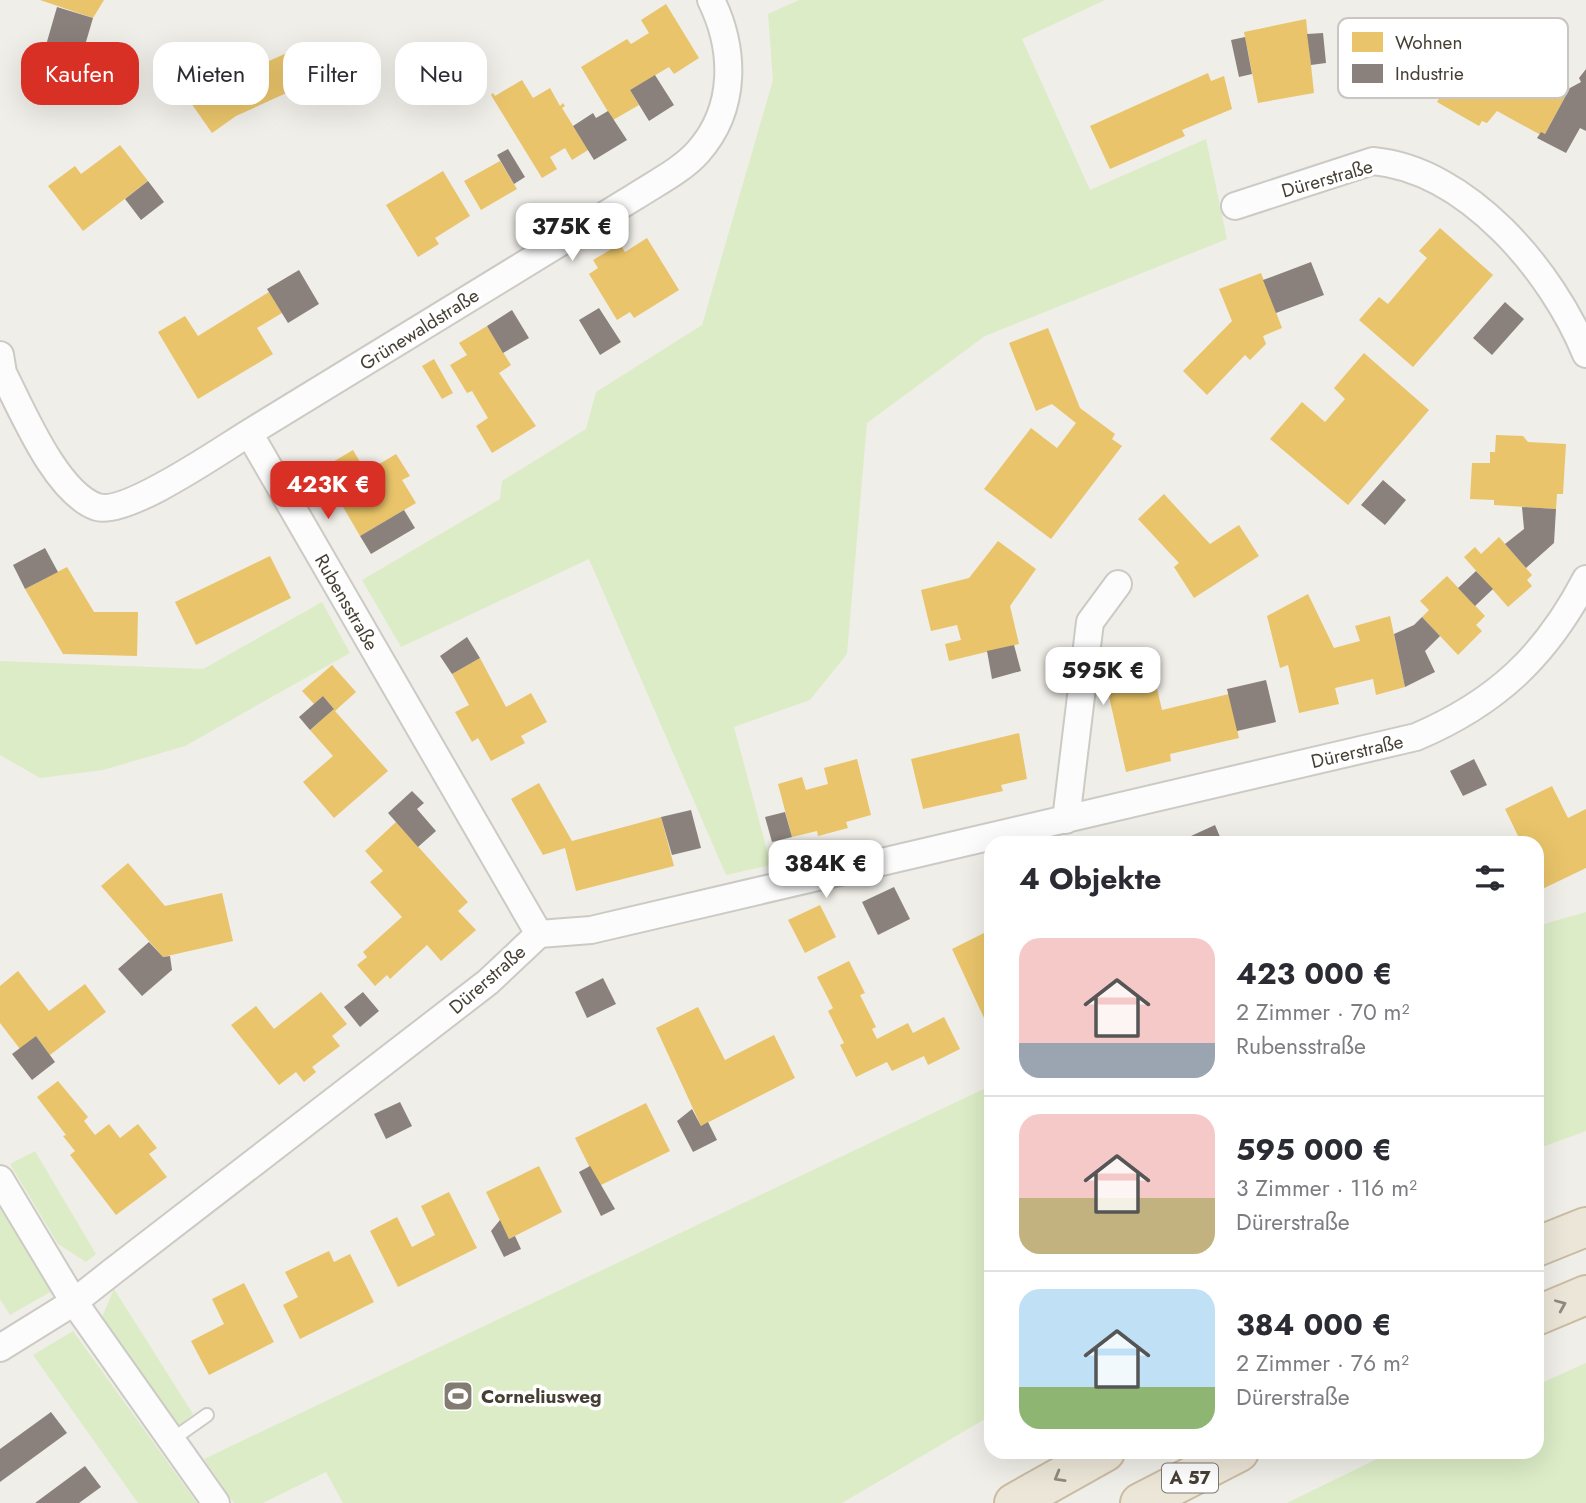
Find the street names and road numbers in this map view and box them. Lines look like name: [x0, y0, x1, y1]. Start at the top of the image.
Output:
street label: Dürerstraße: [1278, 153, 1376, 204]
street label: Grünewaldstraße: [354, 282, 484, 377]
street label: Rubensstraße: [308, 549, 385, 656]
street label: Dürerstraße: [1308, 728, 1406, 775]
street label: Dürerstraße: [443, 938, 532, 1020]
road number: A 57: [1162, 1464, 1218, 1492]

